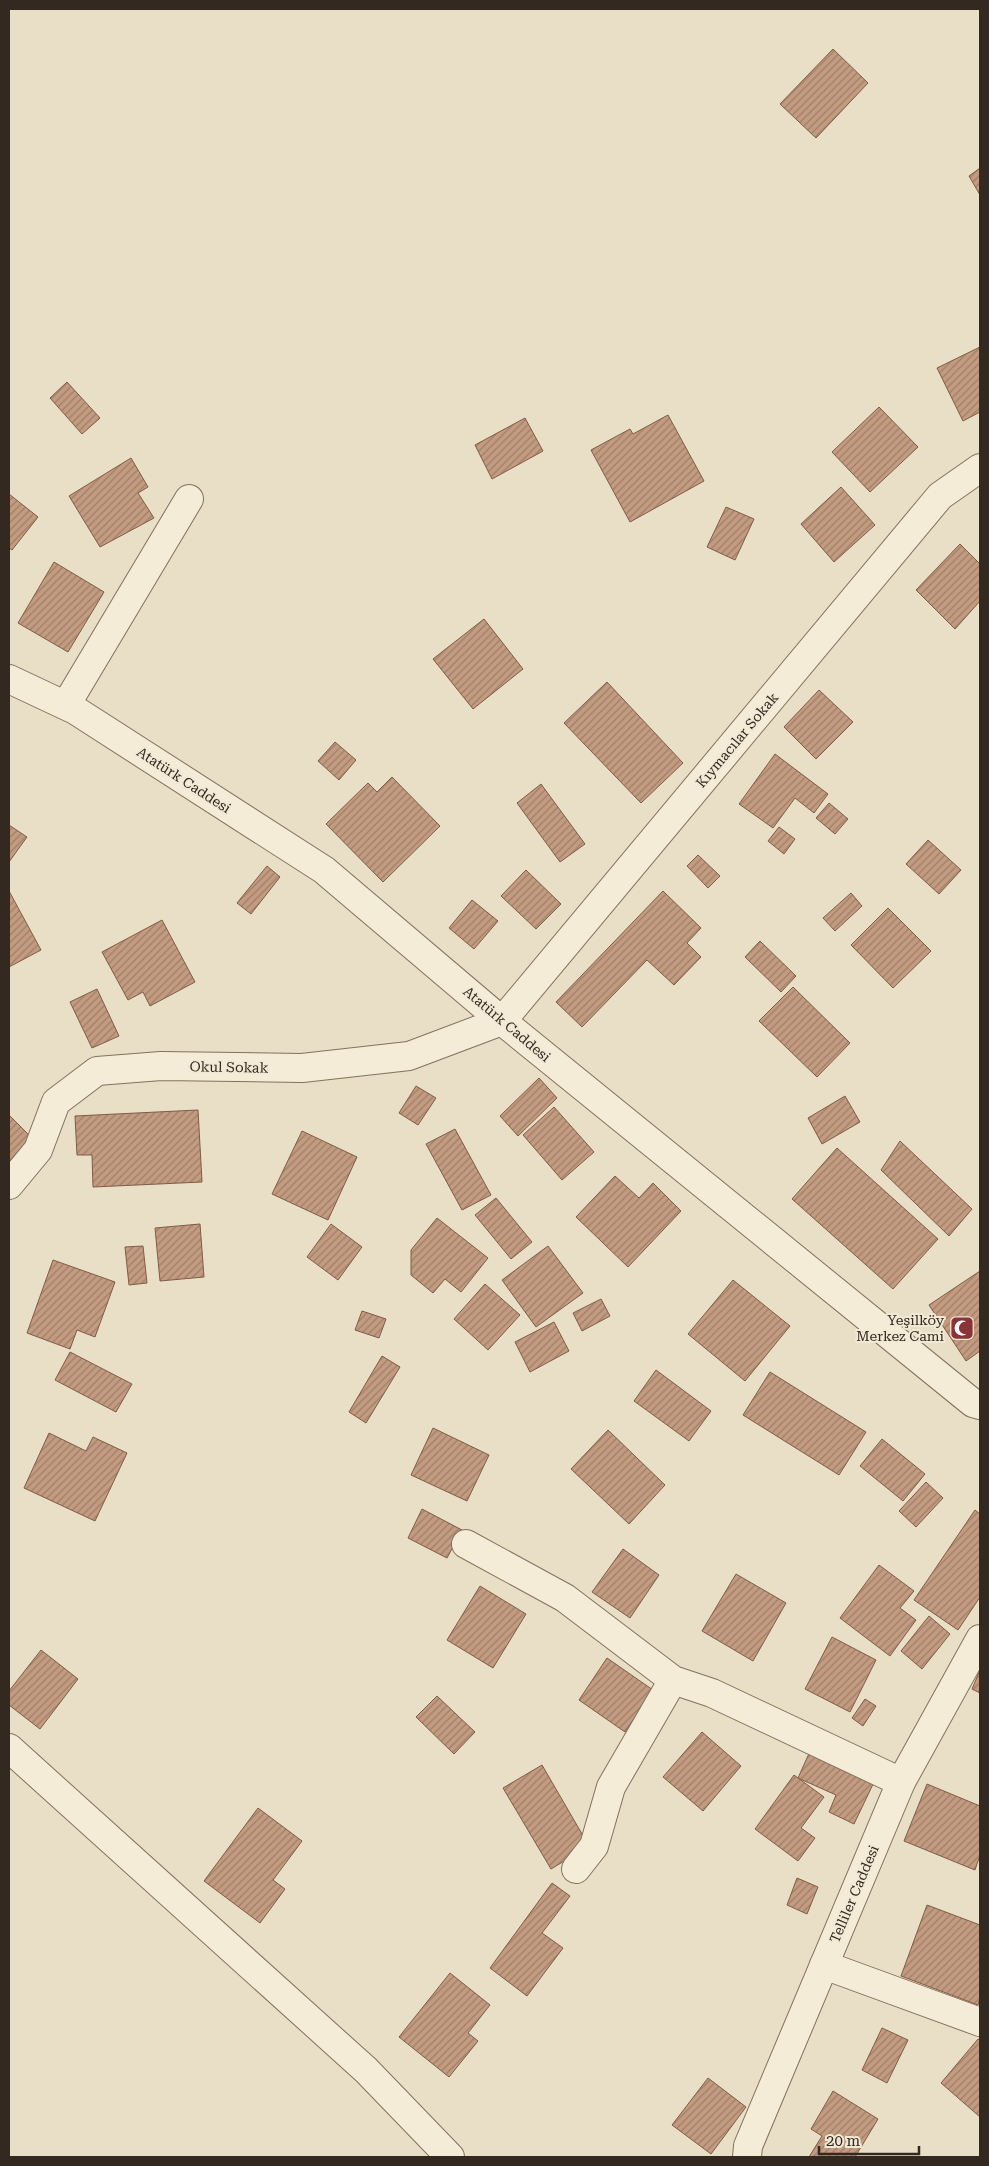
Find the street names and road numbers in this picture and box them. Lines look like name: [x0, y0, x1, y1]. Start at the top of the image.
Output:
street label: Kıymacılar Sokak: [693, 689, 781, 791]
street label: Atatürk Caddesi: [134, 744, 234, 817]
street label: Atatürk Caddesi: [460, 983, 554, 1065]
street label: Okul Sokak: [189, 1058, 269, 1076]
street label: Telliler Caddesi: [826, 1842, 882, 1945]

